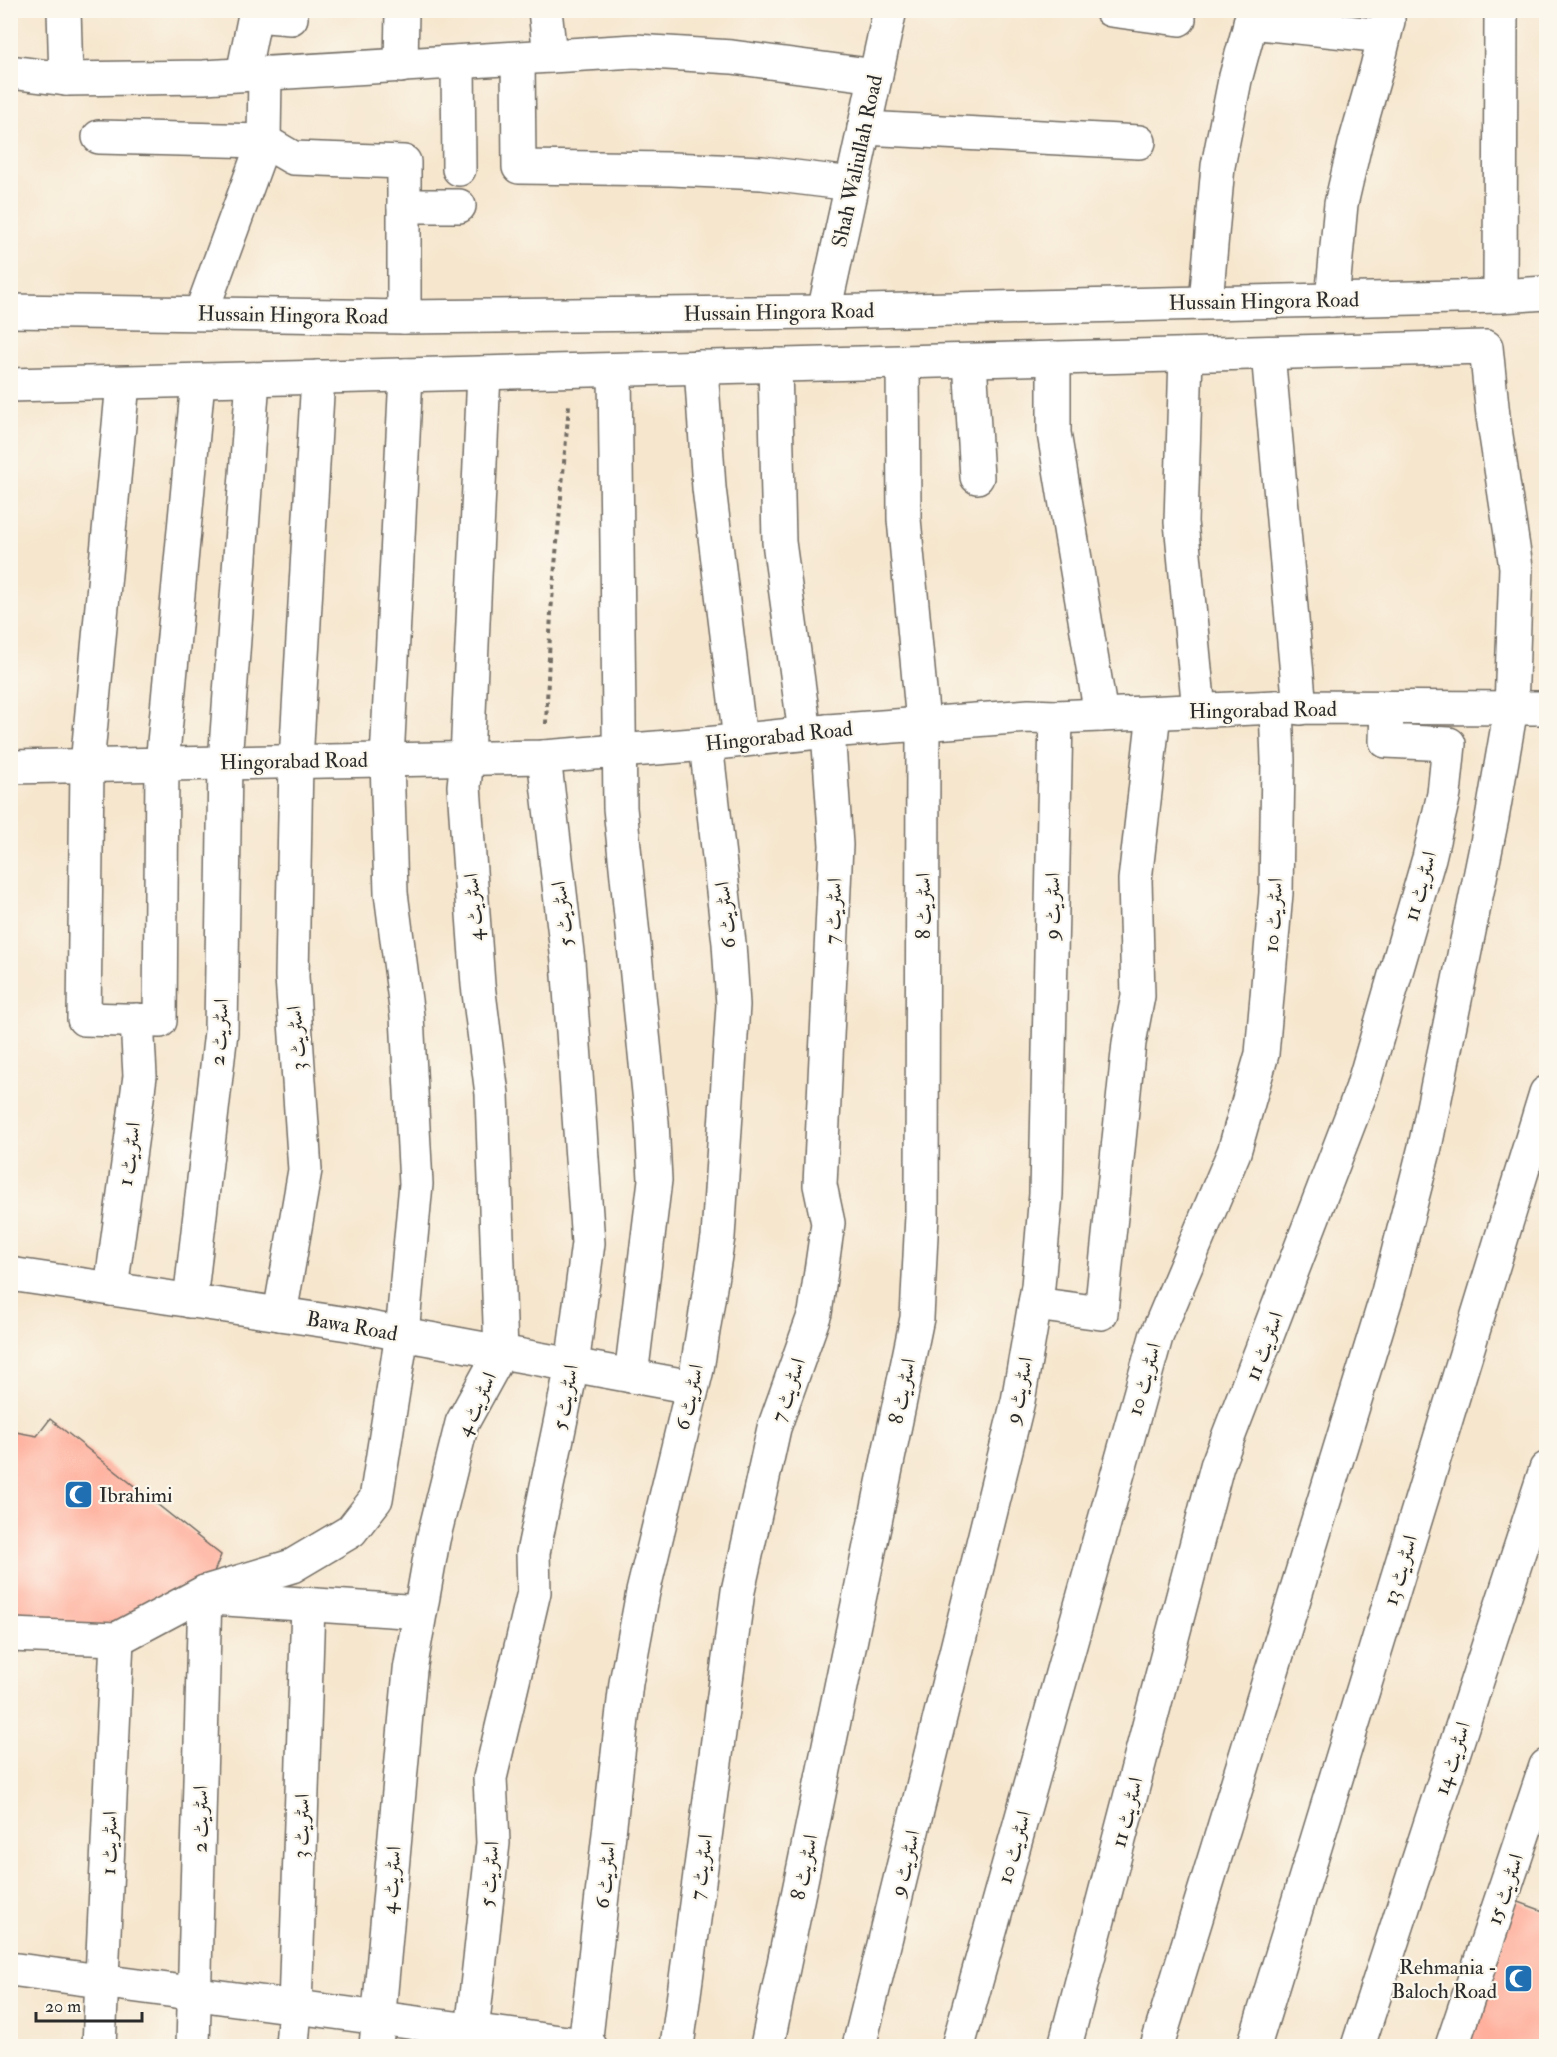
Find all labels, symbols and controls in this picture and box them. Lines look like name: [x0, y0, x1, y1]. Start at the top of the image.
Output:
street label: Shah Waliullah Road: [826, 72, 889, 250]
street label: Hussain Hingora Road: [1168, 286, 1360, 317]
street label: Hussain Hingora Road: [683, 297, 875, 328]
street label: Hussain Hingora Road: [197, 300, 389, 331]
street label: Hingorabad Road: [1189, 696, 1338, 725]
street label: Hingorabad Road: [704, 715, 855, 758]
street label: Hingorabad Road: [220, 747, 369, 776]
street label: اسٹریٹ 11: [1398, 848, 1443, 924]
street label: اسٹریٹ 4: [458, 872, 489, 942]
street label: اسٹریٹ 9: [1038, 872, 1067, 942]
street label: اسٹریٹ 8: [910, 873, 937, 939]
street label: اسٹریٹ 7: [818, 877, 849, 945]
street label: اسٹریٹ 10: [1257, 877, 1290, 953]
street label: اسٹریٹ 5: [545, 880, 580, 948]
street label: اسٹریٹ 6: [709, 880, 742, 950]
street label: اسٹریٹ 2: [204, 998, 235, 1067]
street label: اسٹریٹ 3: [281, 1005, 312, 1071]
street label: اسٹریٹ 1: [112, 1120, 147, 1188]
street label: Bawa Road: [304, 1305, 400, 1348]
street label: اسٹریٹ 11: [1239, 1308, 1290, 1384]
street label: اسٹریٹ 10: [1121, 1339, 1168, 1419]
street label: اسٹریٹ 7: [765, 1354, 812, 1426]
street label: اسٹریٹ 9: [999, 1354, 1040, 1428]
street label: اسٹریٹ 8: [882, 1356, 923, 1426]
street label: اسٹریٹ 6: [669, 1361, 710, 1433]
street label: اسٹریٹ 5: [546, 1362, 585, 1432]
street label: اسٹریٹ 4: [450, 1368, 503, 1441]
mosque icon: Ibrahimi: [62, 1479, 94, 1511]
place label: Ibrahimi: [99, 1482, 173, 1509]
street label: اسٹریٹ 13: [1377, 1532, 1424, 1609]
street label: اسٹریٹ 14: [1428, 1718, 1477, 1798]
street label: اسٹریٹ 11: [1105, 1774, 1150, 1850]
street label: اسٹریٹ 2: [186, 1785, 215, 1853]
street label: اسٹریٹ 3: [287, 1793, 316, 1859]
street label: اسٹریٹ 10: [991, 1807, 1038, 1887]
street label: اسٹریٹ 1: [95, 1811, 124, 1876]
street label: اسٹریٹ 9: [884, 1827, 927, 1901]
street label: اسٹریٹ 7: [684, 1832, 719, 1902]
street label: اسٹریٹ 8: [784, 1832, 825, 1902]
street label: اسٹریٹ 5: [473, 1840, 506, 1908]
street label: اسٹریٹ 6: [589, 1840, 622, 1910]
street label: اسٹریٹ 4: [375, 1845, 408, 1915]
street label: اسٹریٹ 15: [1481, 1850, 1530, 1928]
place label: Rehmania - Baloch Road: [1391, 1954, 1498, 2005]
mosque icon: Rehmania - Baloch Road: [1502, 1963, 1534, 1995]
scale bar: [36, 1985, 142, 2023]
text: 20 m: [45, 1995, 81, 2018]

